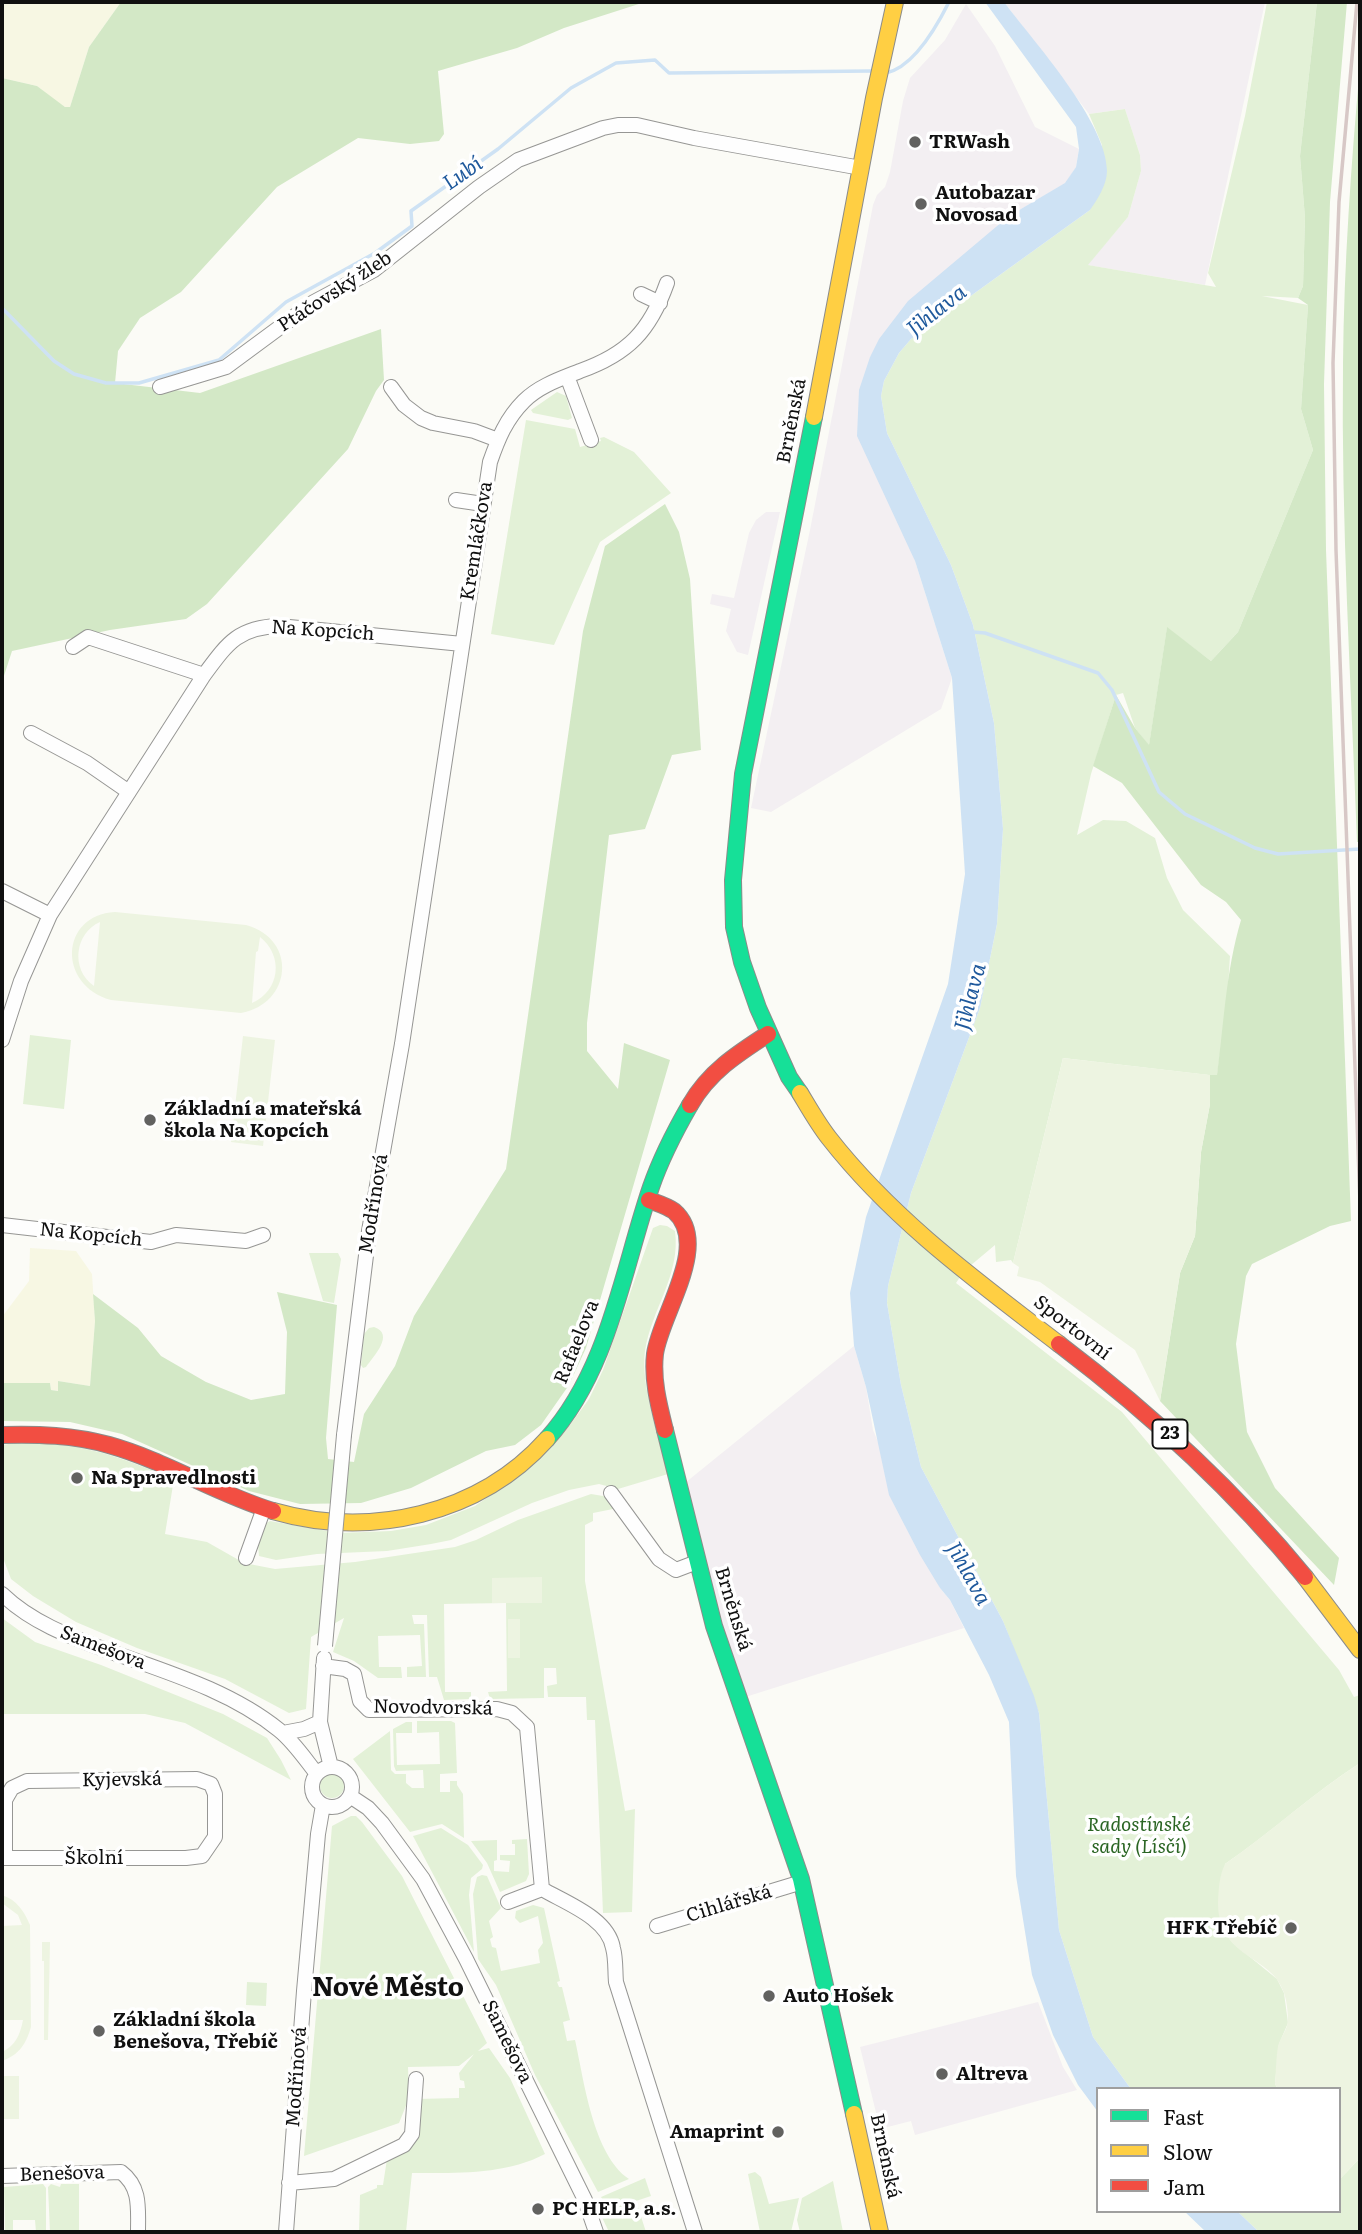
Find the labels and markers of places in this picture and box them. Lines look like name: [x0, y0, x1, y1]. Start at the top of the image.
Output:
place label: TRWash: [929, 131, 1010, 153]
marker: TRWash: [907, 134, 923, 150]
place label: Autobazar Novosad: [935, 182, 1035, 226]
marker: Autobazar Novosad: [913, 196, 929, 212]
place label: Základní a mateřská škola Na Kopcích: [164, 1098, 361, 1142]
marker: Základní a mateřská škola Na Kopcích: [142, 1112, 158, 1128]
place label: Na Spravedlnosti: [91, 1467, 256, 1489]
marker: Na Spravedlnosti: [69, 1470, 85, 1486]
place label: HFK Třebíč: [1166, 1917, 1277, 1939]
marker: HFK Třebíč: [1283, 1920, 1299, 1936]
place label: Auto Hošek: [783, 1985, 893, 2007]
marker: Auto Hošek: [761, 1988, 777, 2004]
place label: Základní škola Benešova, Třebíč: [113, 2009, 278, 2053]
marker: Základní škola Benešova, Třebíč: [91, 2023, 107, 2039]
place label: Altreva: [956, 2063, 1028, 2085]
marker: Altreva: [934, 2066, 950, 2082]
place label: Amaprint: [670, 2121, 764, 2143]
marker: Amaprint: [770, 2124, 786, 2140]
place label: PC HELP, a.s.: [552, 2198, 677, 2220]
marker: PC HELP, a.s.: [530, 2201, 546, 2217]

